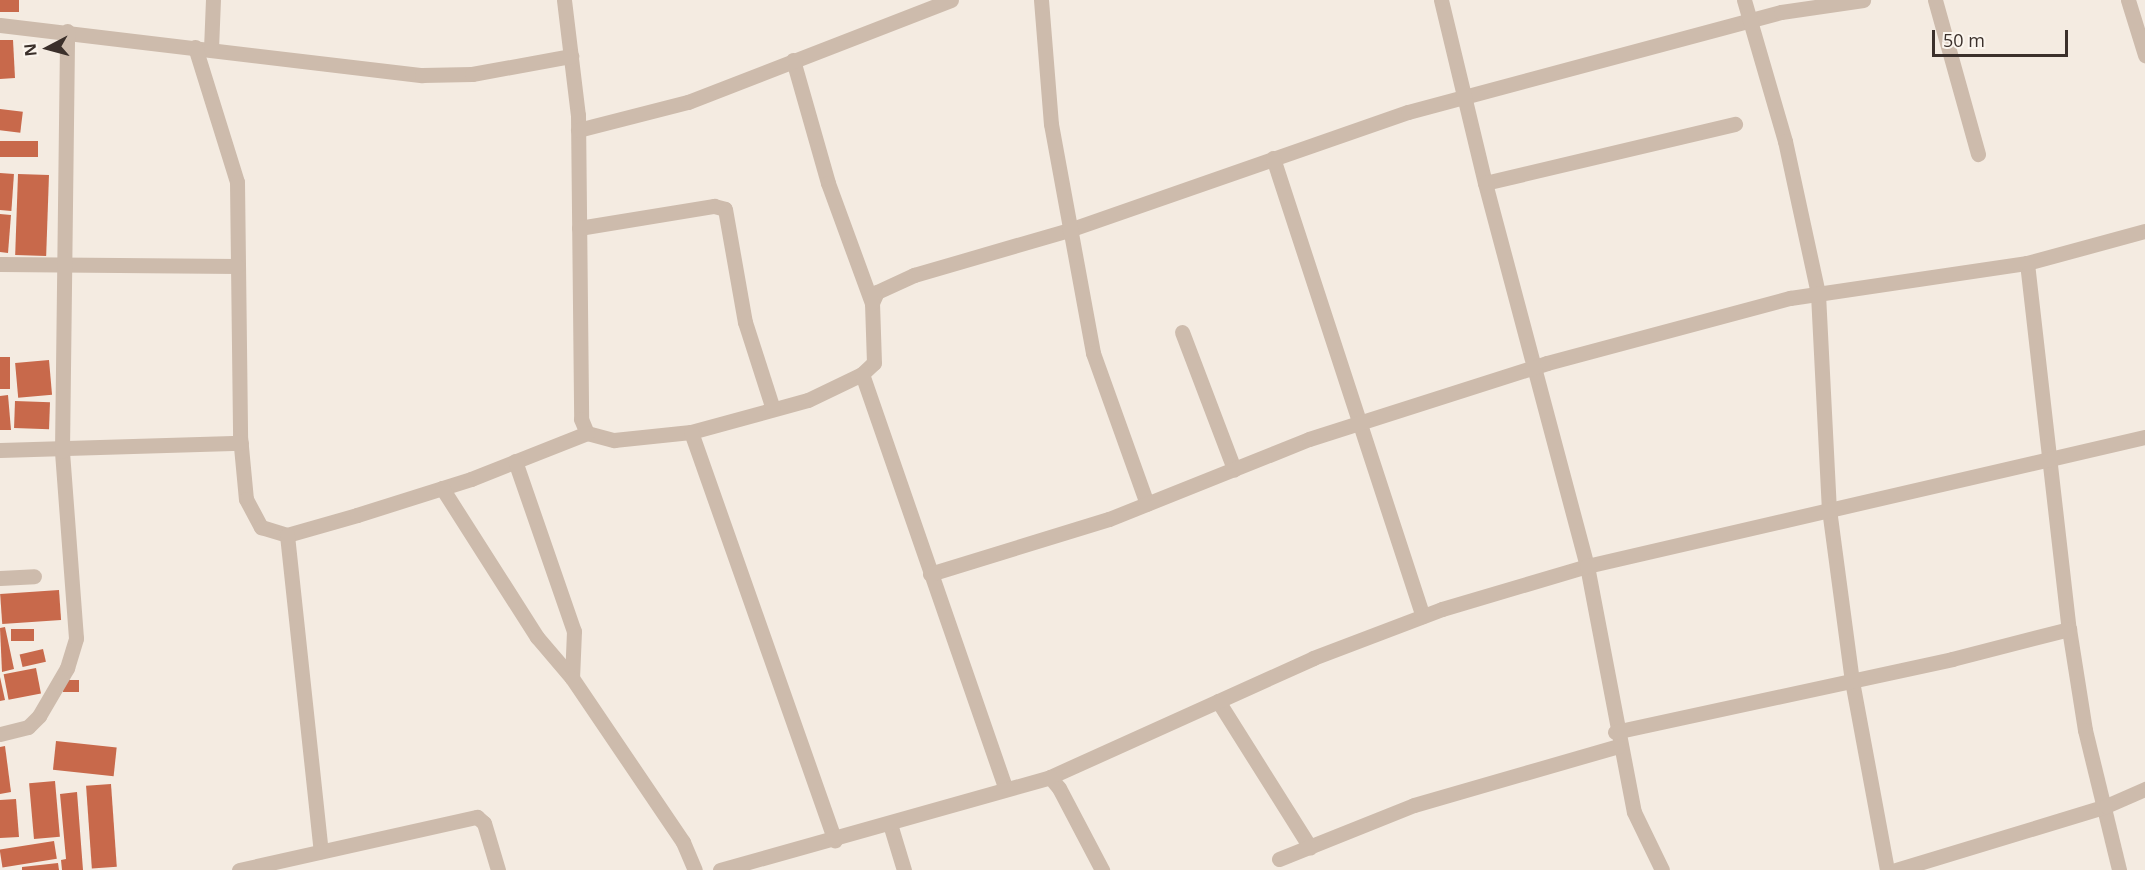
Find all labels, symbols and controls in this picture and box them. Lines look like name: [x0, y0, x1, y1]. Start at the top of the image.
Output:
north arrow: [18, 18, 78, 78]
scale bar: [1935, 18, 2072, 56]
text: 50 m: [1943, 28, 1985, 52]
text: N: [18, 42, 42, 58]

